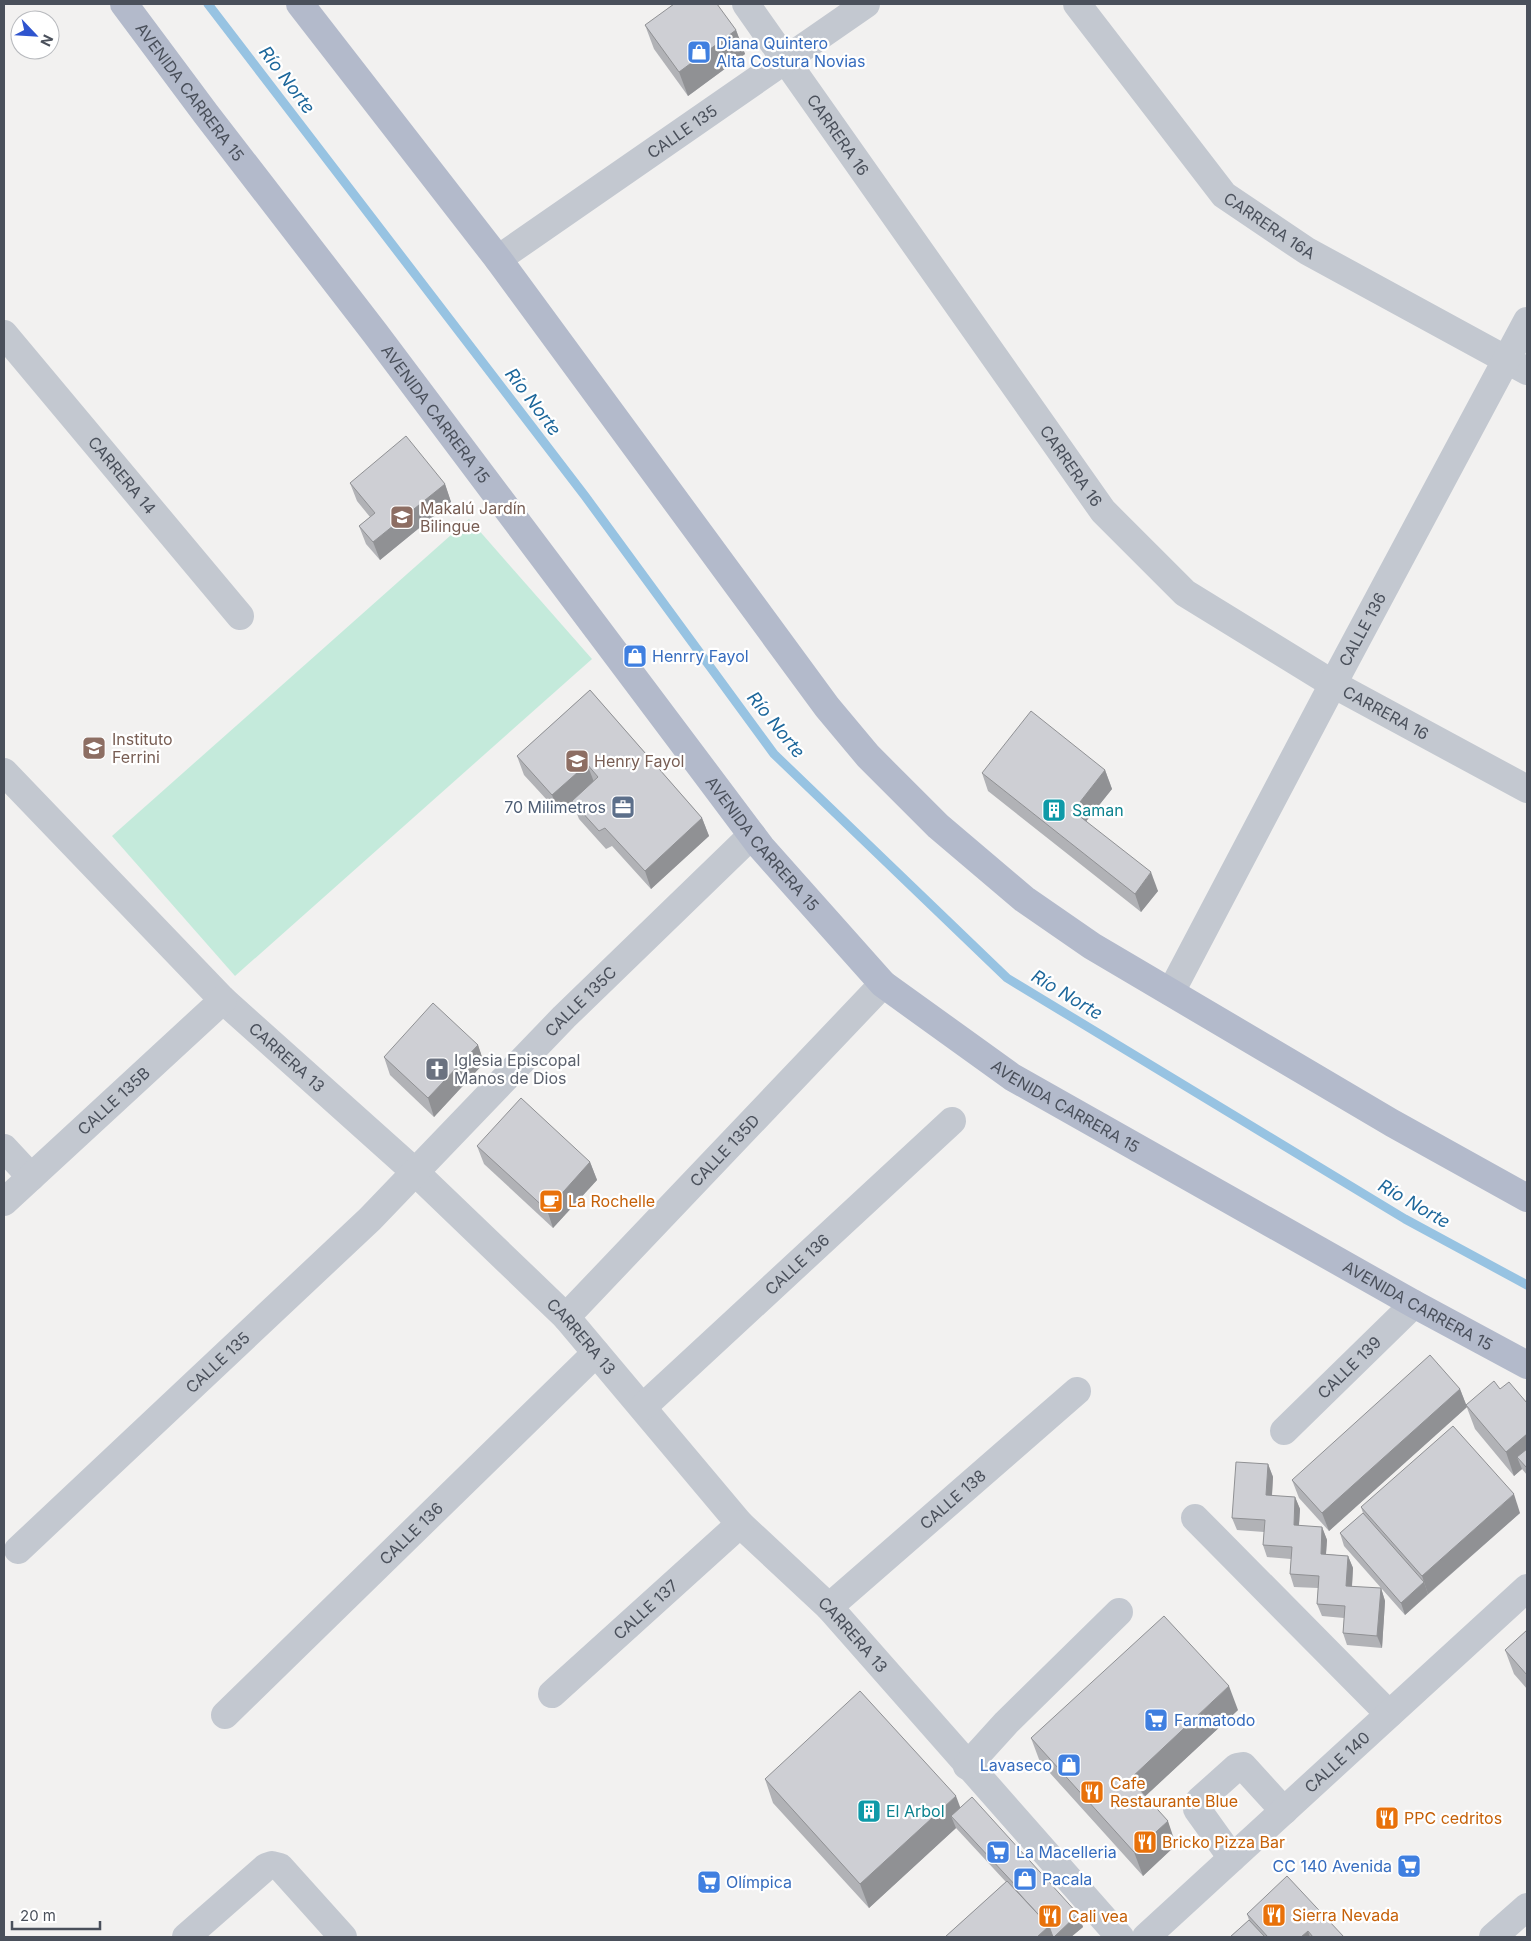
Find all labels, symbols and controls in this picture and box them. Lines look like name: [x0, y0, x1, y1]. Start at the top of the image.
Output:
north arrow: [10, 10, 60, 60]
street label: AVENIDA CARRERA 15: [131, 19, 249, 165]
text: N: [37, 32, 57, 49]
place label: Diana Quintero Alta Costura Novias: [716, 33, 866, 71]
shop icon: Diana Quintero Alta Costura Novias: [686, 39, 712, 65]
water label: Río Norte: [255, 42, 320, 118]
street label: CARRERA 16: [803, 90, 874, 179]
street label: CALLE 135: [643, 100, 721, 163]
street label: CARRERA 16A: [1220, 188, 1319, 264]
street label: AVENIDA CARRERA 15: [377, 341, 494, 487]
water label: Río Norte: [501, 364, 566, 440]
street label: CARRERA 16: [1036, 421, 1107, 511]
street label: CARRERA 14: [84, 432, 160, 518]
place label: Makalú Jardín Bilingue: [420, 498, 526, 536]
school or university icon: Makalú Jardín Bilingue: [389, 504, 415, 530]
street label: CALLE 136: [1334, 589, 1390, 670]
shop icon: Henrry Fayol: [622, 643, 648, 669]
place label: Henrry Fayol: [652, 646, 749, 666]
street label: CARRERA 16: [1339, 681, 1432, 744]
water label: Río Norte: [743, 687, 810, 762]
place label: Instituto Ferrini: [112, 729, 173, 767]
school or university icon: Instituto Ferrini: [81, 735, 107, 761]
school or university icon: Henry Fayol: [564, 748, 590, 774]
place label: Henry Fayol: [594, 751, 684, 771]
street label: AVENIDA CARRERA 15: [702, 772, 823, 915]
office icon: 70 Milimetros: [610, 794, 636, 820]
place label: 70 Milimetros: [504, 797, 606, 817]
building icon: Saman: [1041, 797, 1067, 823]
place label: Saman: [1072, 800, 1124, 820]
street label: CALLE 135C: [541, 962, 621, 1041]
water label: Río Norte: [1028, 965, 1107, 1024]
street label: CARRERA 13: [245, 1018, 329, 1096]
place label: Iglesia Episcopal Manos de Dios: [454, 1050, 580, 1088]
street label: AVENIDA CARRERA 15: [987, 1055, 1143, 1157]
church icon: Iglesia Episcopal Manos de Dios: [424, 1056, 450, 1082]
street label: CALLE 135B: [73, 1063, 154, 1139]
street label: CALLE 135D: [686, 1110, 764, 1191]
water label: Río Norte: [1375, 1175, 1454, 1232]
cafe icon: La Rochelle: [538, 1188, 564, 1214]
place label: La Rochelle: [568, 1191, 655, 1211]
street label: CALLE 136: [761, 1230, 834, 1299]
street label: AVENIDA CARRERA 15: [1340, 1256, 1497, 1355]
street label: CARRERA 13: [543, 1294, 620, 1379]
street label: CALLE 135: [181, 1327, 254, 1397]
street label: CALLE 139: [1313, 1332, 1385, 1403]
street label: CALLE 138: [916, 1465, 990, 1533]
street label: CALLE 136: [375, 1498, 447, 1569]
street label: CALLE 137: [609, 1575, 682, 1644]
street label: CARRERA 13: [814, 1592, 892, 1677]
supermarket icon: Farmatodo: [1143, 1707, 1169, 1733]
place label: Farmatodo: [1174, 1710, 1255, 1730]
street label: CALLE 140: [1300, 1727, 1374, 1797]
shop icon: Lavaseco: [1056, 1752, 1082, 1778]
place label: Lavaseco: [980, 1755, 1052, 1775]
place label: Cafe Restaurante Blue: [1110, 1773, 1238, 1811]
restaurant icon: Cafe Restaurante Blue: [1079, 1779, 1105, 1805]
building icon: El Arbol: [856, 1798, 882, 1824]
place label: El Arbol: [886, 1801, 945, 1821]
restaurant icon: PPC cedritos: [1374, 1805, 1400, 1831]
place label: PPC cedritos: [1404, 1808, 1502, 1828]
restaurant icon: Bricko Pizza Bar: [1132, 1829, 1158, 1855]
place label: Bricko Pizza Bar: [1162, 1832, 1285, 1852]
supermarket icon: La Macelleria: [985, 1839, 1011, 1865]
place label: La Macelleria: [1016, 1842, 1117, 1862]
supermarket icon: CC 140 Avenida: [1396, 1853, 1422, 1879]
place label: CC 140 Avenida: [1273, 1856, 1392, 1876]
shop icon: Pacala: [1012, 1866, 1038, 1892]
supermarket icon: Olímpica: [696, 1869, 722, 1895]
place label: Pacala: [1042, 1869, 1092, 1889]
place label: Olímpica: [726, 1872, 792, 1892]
scale bar: [12, 1898, 100, 1930]
restaurant icon: Sierra Nevada: [1261, 1902, 1287, 1928]
restaurant icon: Cali vea: [1037, 1903, 1063, 1929]
place label: Sierra Nevada: [1292, 1905, 1399, 1925]
text: 20 m: [20, 1906, 56, 1925]
place label: Cali vea: [1068, 1906, 1128, 1926]

